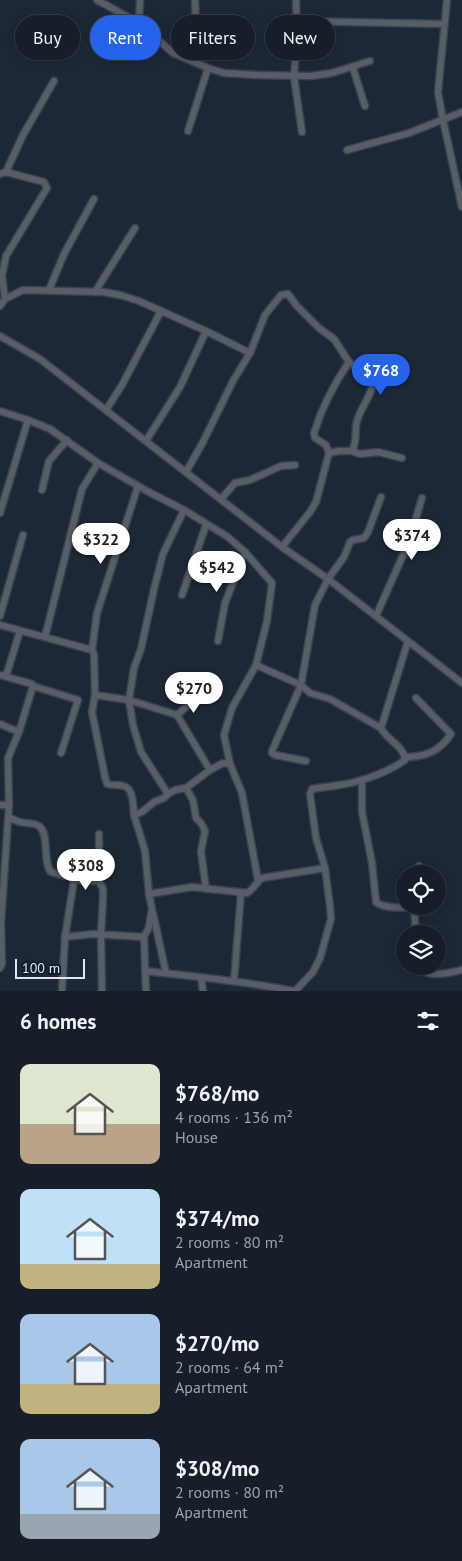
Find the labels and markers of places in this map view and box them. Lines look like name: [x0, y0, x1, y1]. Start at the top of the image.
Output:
pin: $768: [351, 354, 411, 396]
pin: $374: [382, 518, 442, 561]
pin: $322: [71, 522, 131, 565]
pin: $542: [187, 550, 247, 593]
pin: $270: [164, 672, 224, 714]
pin: $308: [56, 848, 116, 891]

